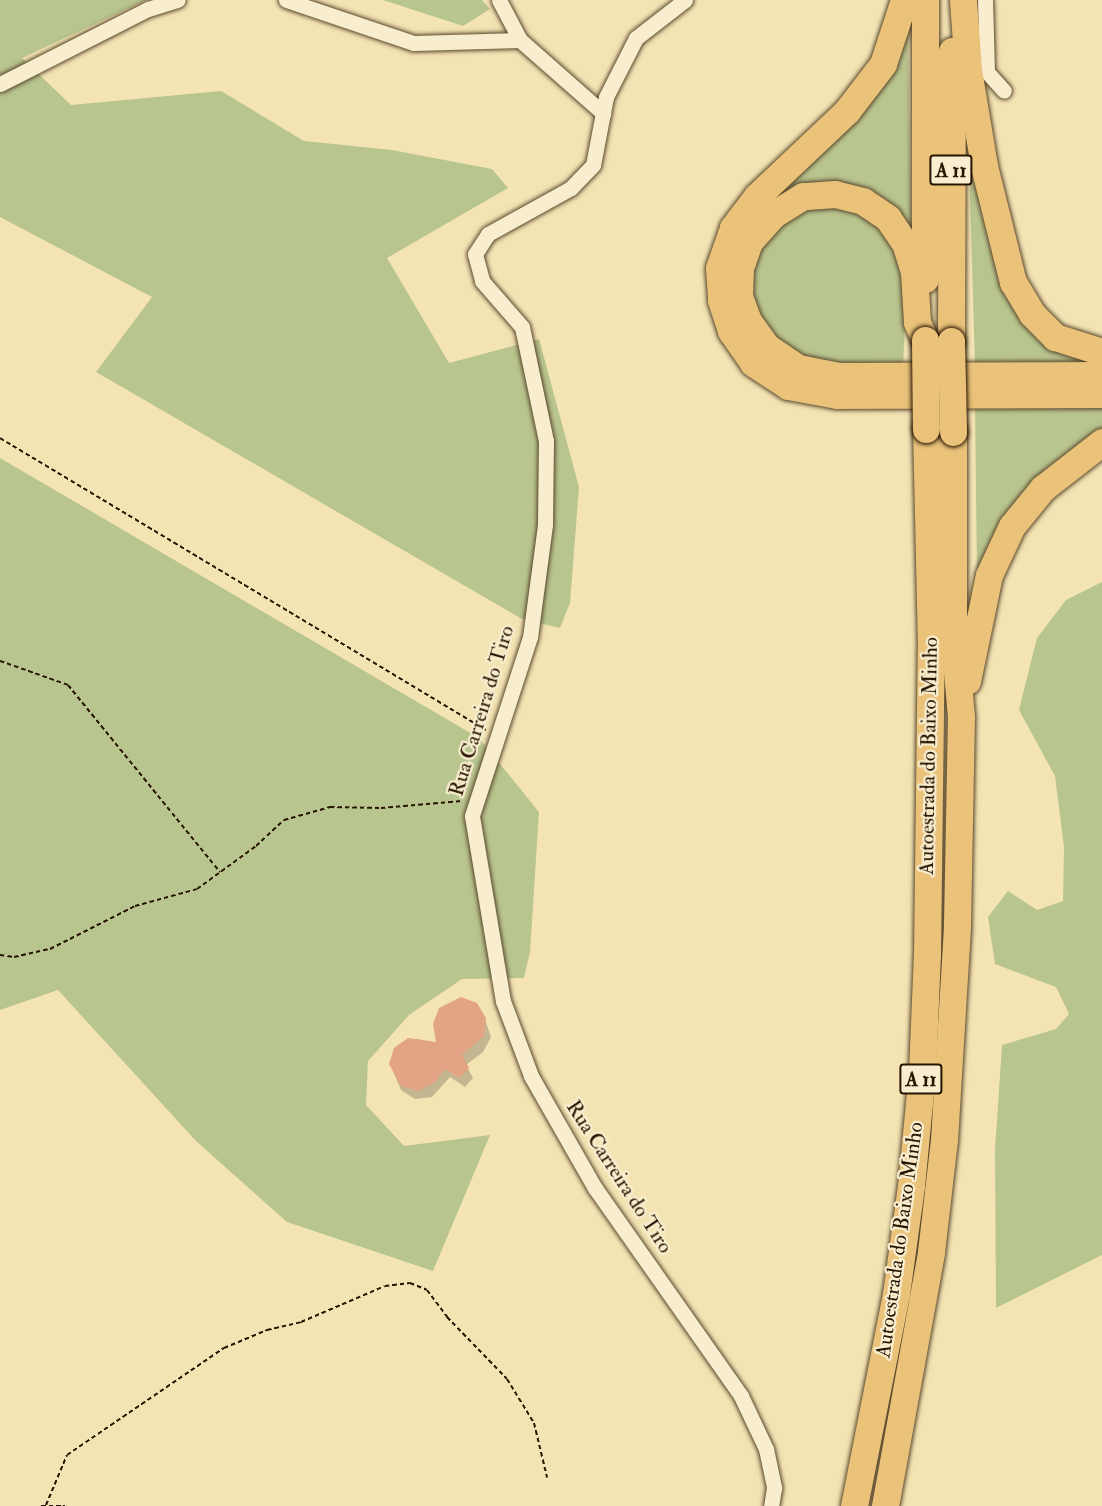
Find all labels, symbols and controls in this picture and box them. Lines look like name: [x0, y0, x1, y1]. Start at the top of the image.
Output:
road number: A 11: [928, 153, 974, 187]
street label: Rua Carreira do Tiro: [444, 623, 520, 799]
street label: Autoestrada do Baixo Minho: [914, 637, 944, 875]
road number: A 11: [898, 1062, 944, 1096]
street label: Rua Carreira do Tiro: [560, 1096, 678, 1258]
street label: Autoestrada do Baixo Minho: [871, 1120, 929, 1360]

